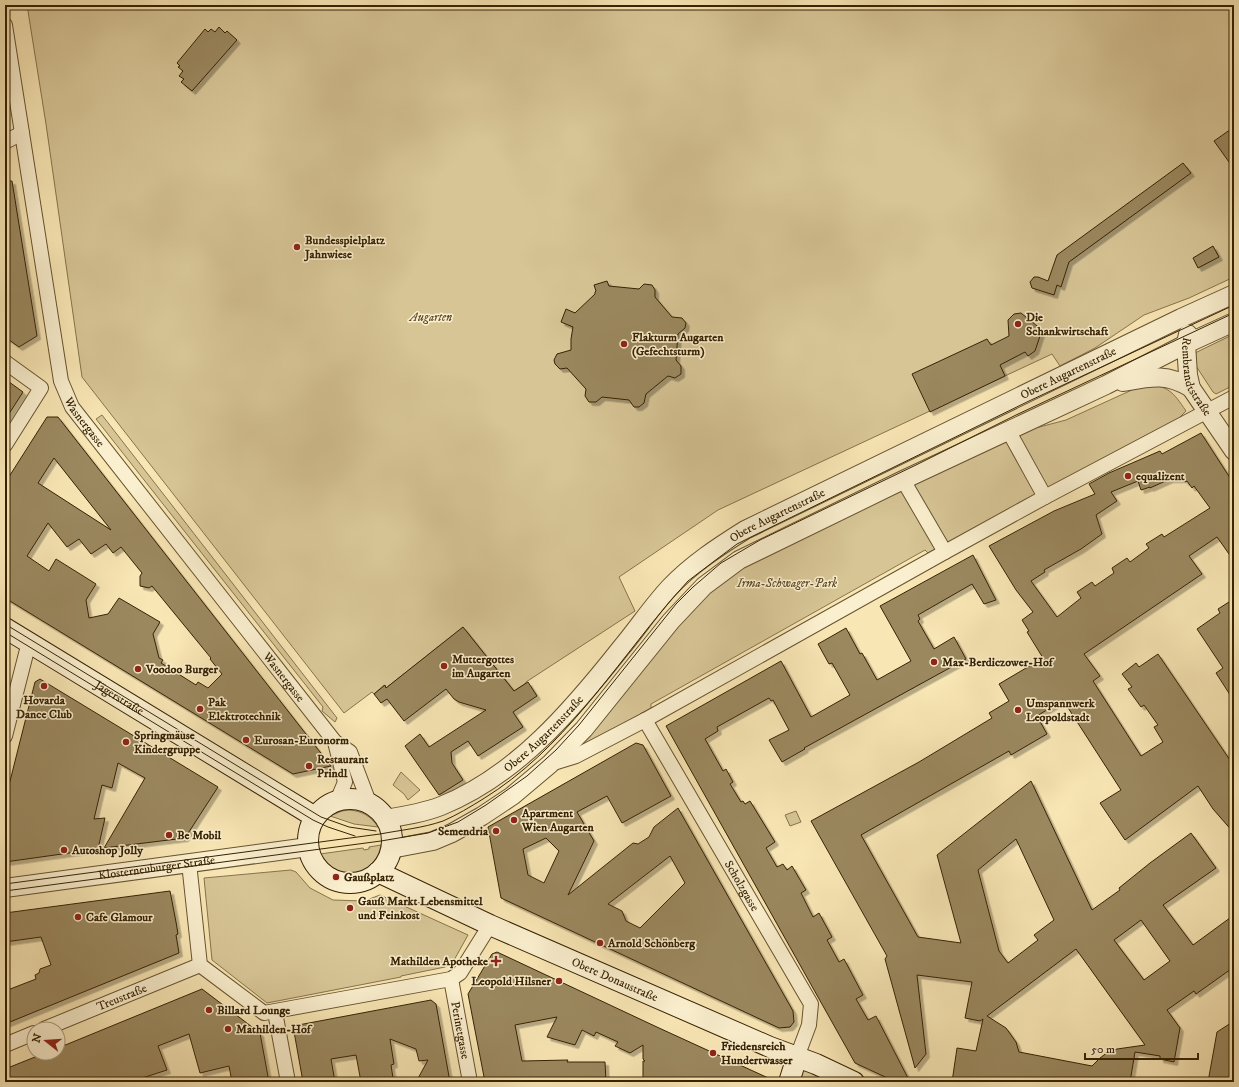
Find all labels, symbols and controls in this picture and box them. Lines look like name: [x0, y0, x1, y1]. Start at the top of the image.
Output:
place label: Bundesspielplatz Jahnwiese: [303, 233, 386, 262]
marker: Bundesspielplatz Jahnwiese: [292, 242, 302, 252]
park label: Augarten: [408, 310, 452, 325]
place label: Die Schankwirtschaft: [1026, 310, 1109, 339]
marker: Die Schankwirtschaft: [1013, 319, 1023, 329]
place label: Flakturm Augarten (Gefechtsturm): [632, 330, 724, 359]
street label: Rembrandtstraße: [1178, 336, 1215, 419]
marker: Flakturm Augarten (Gefechtsturm): [619, 339, 629, 349]
street label: Obere Augartenstraße: [1018, 343, 1119, 402]
street label: Wasnergasse: [61, 394, 108, 450]
place label: equalizent: [1136, 469, 1185, 484]
marker: equalizent: [1123, 471, 1133, 481]
street label: Obere Augartenstraße: [727, 485, 827, 545]
park label: Irma-Schwager-Park: [736, 576, 837, 591]
street label: Wasnergasse: [259, 648, 308, 705]
place label: Muttergottes im Augarten: [452, 652, 514, 681]
place label: Max-Berdiczower-Hof: [942, 655, 1055, 670]
marker: Max-Berdiczower-Hof: [929, 657, 939, 667]
marker: Muttergottes im Augarten: [439, 661, 449, 671]
place label: Voodoo Burger: [145, 662, 219, 677]
marker: Voodoo Burger: [133, 664, 143, 674]
street label: Jägerstraße: [91, 677, 147, 718]
marker: Hovarda Dance Club: [39, 681, 49, 691]
street label: Obere Augartenstraße: [501, 692, 586, 775]
place label: Hovarda Dance Club: [16, 693, 72, 722]
place label: Pak Elektrotechnik: [208, 695, 282, 724]
place label: Umspannwerk Leopoldstadt: [1026, 696, 1096, 725]
marker: Pak Elektrotechnik: [195, 704, 205, 714]
marker: Umspannwerk Leopoldstadt: [1013, 705, 1023, 715]
place label: Springmäuse Kindergruppe: [134, 728, 200, 757]
place label: Eurosan-Euronorm: [254, 733, 349, 748]
marker: Eurosan-Euronorm: [241, 735, 251, 745]
marker: Springmäuse Kindergruppe: [121, 737, 131, 747]
place label: Restaurant Prindl: [317, 752, 368, 781]
marker: Restaurant Prindl: [304, 761, 314, 771]
place label: Apartment Wien Augarten: [521, 806, 595, 835]
marker: Apartment Wien Augarten: [509, 815, 519, 825]
place label: Semendria: [438, 824, 489, 839]
marker: Semendria: [491, 826, 501, 836]
place label: Be Mobil: [177, 828, 221, 843]
marker: Be Mobil: [164, 830, 174, 840]
place label: Autoshop Jolly: [71, 843, 143, 858]
marker: Autoshop Jolly: [59, 845, 69, 855]
street label: Klosterneuburger Straße: [97, 852, 216, 883]
street label: Scholzgasse: [721, 858, 763, 914]
place label: Gaußplatz: [344, 870, 395, 885]
marker: Gaußplatz: [331, 872, 341, 882]
place label: Gauß Markt Lebensmittel und Feinkost: [358, 894, 483, 923]
marker: Gauß Markt Lebensmittel und Feinkost: [345, 903, 355, 913]
place label: Cafe Glamour: [86, 910, 153, 925]
marker: Cafe Glamour: [73, 912, 83, 922]
place label: Arnold Schönberg: [607, 936, 696, 951]
marker: Arnold Schönberg: [595, 938, 605, 948]
place label: Mathilden Apotheke: [390, 954, 488, 969]
street label: Obere Donaustraße: [569, 954, 660, 1005]
marker: Mathilden Apotheke: [491, 956, 501, 966]
place label: Leopold Hilsner: [471, 974, 552, 989]
marker: Leopold Hilsner: [554, 976, 564, 986]
street label: Treustraße: [94, 980, 149, 1014]
street label: Perinetgasse: [448, 1000, 473, 1060]
place label: Billard Lounge: [217, 1003, 290, 1018]
marker: Billard Lounge: [204, 1005, 214, 1015]
north arrow: [26, 1021, 66, 1061]
place label: Mathilden-Hof: [236, 1022, 313, 1037]
marker: Mathilden-Hof: [223, 1024, 233, 1034]
text: N: [29, 1032, 45, 1045]
scale bar: [1085, 1035, 1198, 1061]
place label: Friedensreich Hundertwasser: [721, 1039, 793, 1068]
text: 50 m: [1091, 1042, 1115, 1057]
marker: Friedensreich Hundertwasser: [708, 1048, 718, 1058]

